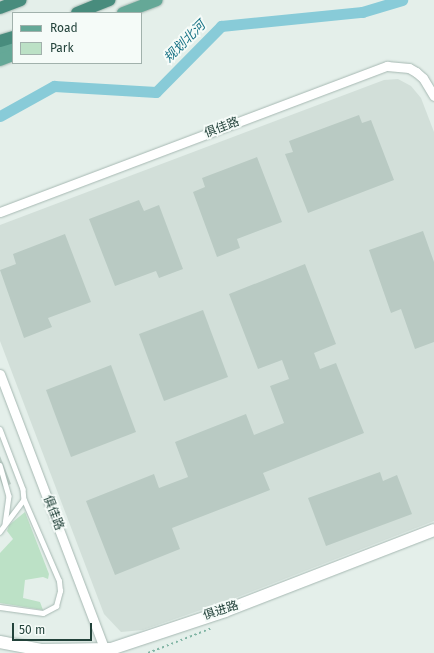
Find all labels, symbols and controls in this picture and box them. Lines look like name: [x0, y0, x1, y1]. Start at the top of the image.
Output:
legend: [12, 12, 142, 64]
water label: 规划北河: [161, 18, 209, 66]
text: Road: [50, 21, 78, 35]
text: Park: [50, 41, 74, 55]
street label: 俱佳路: [203, 115, 241, 141]
street label: 俱佳路: [40, 494, 66, 532]
street label: 俱进路: [202, 599, 240, 623]
scale bar: [14, 615, 94, 641]
text: 50 m: [19, 623, 45, 637]

